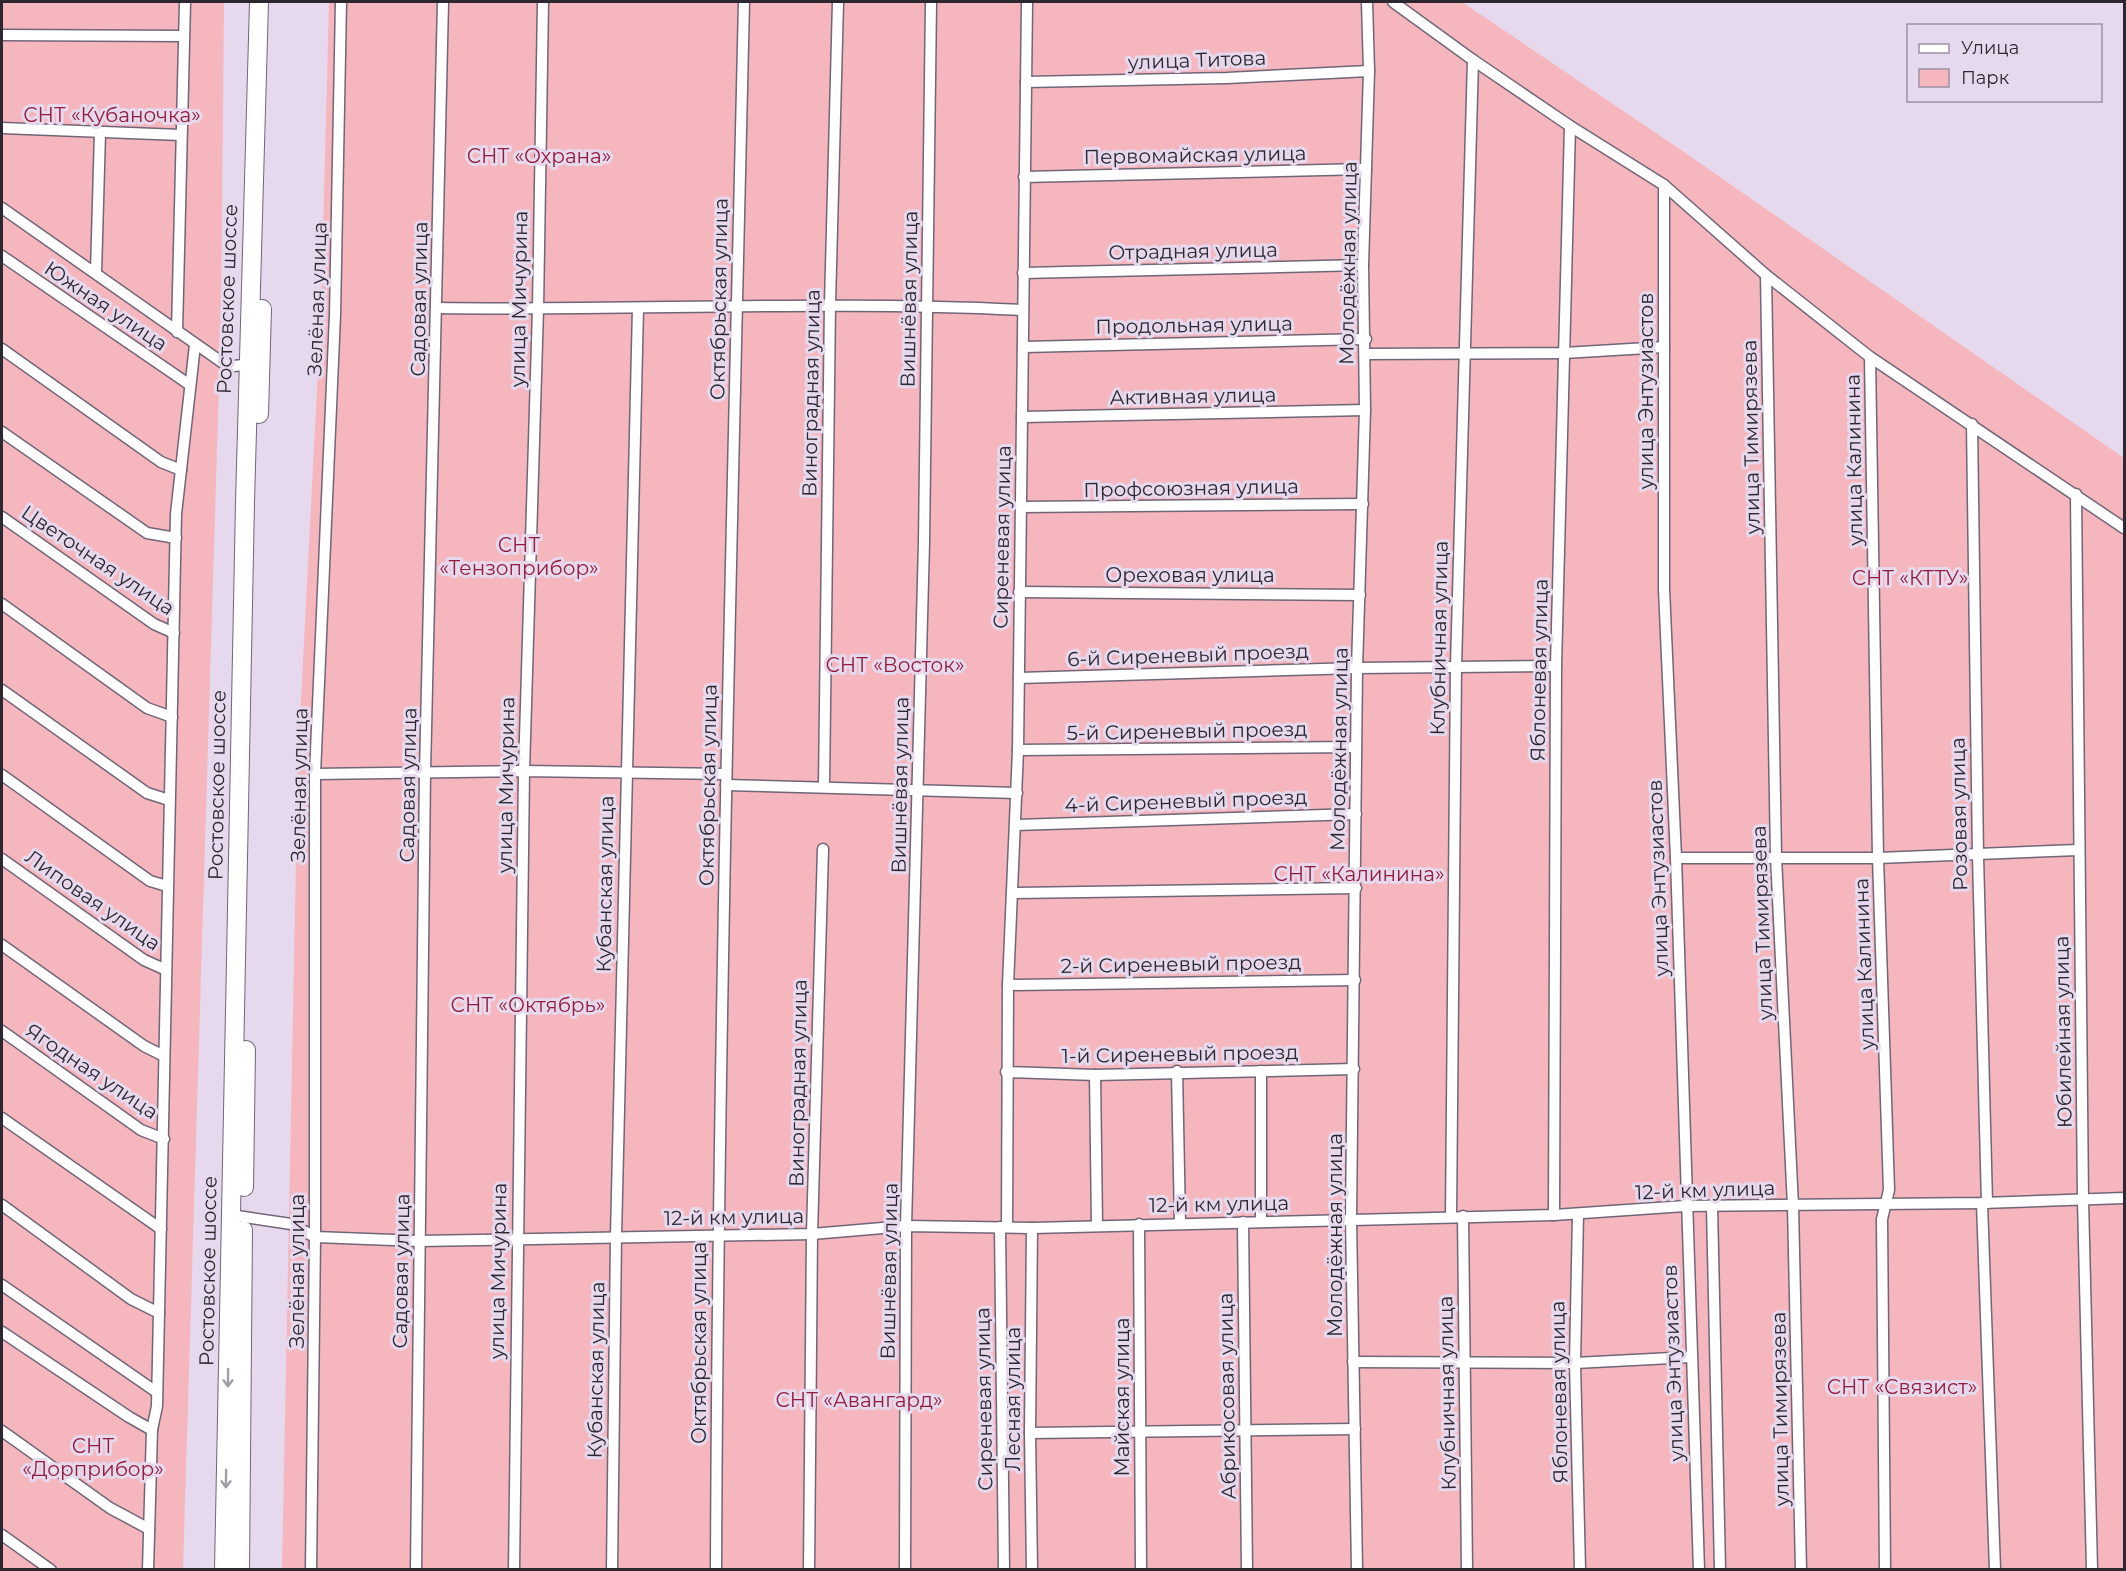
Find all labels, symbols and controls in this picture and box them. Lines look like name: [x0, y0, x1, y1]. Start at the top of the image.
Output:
legend: [1907, 24, 2102, 102]
text: Улица: [1961, 37, 2019, 59]
street label: улица Титова: [1126, 46, 1267, 74]
text: Парк: [1961, 67, 2010, 89]
park label: СНТ «Кубаночка»: [23, 103, 201, 127]
street label: Первомайская улица: [1083, 141, 1307, 169]
park label: СНТ «Охрана»: [467, 144, 611, 168]
street label: Молодёжная улица: [1334, 161, 1362, 365]
street label: Октябрьская улица: [705, 198, 733, 400]
street label: Ростовское шоссе: [212, 204, 242, 394]
street label: Вишнёвая улица: [895, 210, 923, 388]
street label: улица Мичурина: [505, 211, 533, 388]
street label: Зелёная улица: [302, 221, 332, 377]
street label: Садовая улица: [406, 221, 432, 377]
street label: Отрадная улица: [1108, 238, 1278, 264]
street label: Южная улица: [40, 256, 172, 356]
street label: Виноградная улица: [797, 289, 825, 497]
street label: улица Энтузиастов: [1634, 293, 1658, 490]
street label: Продольная улица: [1095, 311, 1293, 339]
street label: улица Тимирязева: [1737, 339, 1765, 536]
street label: улица Калинина: [1841, 374, 1868, 547]
street label: Активная улица: [1109, 383, 1277, 409]
street label: Сиреневая улица: [988, 445, 1016, 629]
street label: Профсоюзная улица: [1083, 474, 1299, 502]
street label: Цветочная улица: [17, 500, 179, 620]
park label: СНТ «Тензоприбор»: [439, 533, 599, 580]
street label: Клубничная улица: [1425, 540, 1453, 736]
street label: Ореховая улица: [1105, 563, 1275, 587]
park label: СНТ «КТТУ»: [1852, 566, 1968, 590]
street label: Яблоневая улица: [1525, 578, 1553, 762]
street label: 6-й Сиреневый проезд: [1067, 639, 1309, 671]
street label: Молодёжная улица: [1325, 647, 1353, 851]
park label: СНТ «Восток»: [826, 653, 964, 677]
street label: Октябрьская улица: [694, 684, 722, 886]
street label: Ростовское шоссе: [203, 690, 231, 880]
street label: Вишнёвая улица: [886, 696, 914, 874]
street label: улица Мичурина: [492, 697, 520, 874]
street label: Садовая улица: [395, 707, 421, 863]
street label: Зелёная улица: [286, 708, 312, 862]
street label: 5-й Сиреневый проезд: [1066, 717, 1308, 745]
street label: Розовая улица: [1946, 737, 1972, 891]
street label: улица Энтузиастов: [1643, 779, 1673, 978]
street label: 4-й Сиреневый проезд: [1064, 785, 1308, 817]
street label: Кубанская улица: [591, 795, 619, 973]
street label: улица Тимирязева: [1747, 825, 1777, 1022]
street label: Липовая улица: [21, 844, 165, 956]
park label: СНТ «Калинина»: [1273, 862, 1445, 886]
street label: улица Калинина: [1849, 878, 1879, 1051]
street label: Юбилейная улица: [2049, 936, 2077, 1128]
street label: 2-й Сиреневый проезд: [1060, 950, 1302, 978]
street label: Виноградная улица: [784, 979, 812, 1187]
park label: СНТ «Октябрь»: [451, 993, 605, 1017]
street label: Ягодная улица: [21, 1018, 163, 1124]
street label: 1-й Сиреневый проезд: [1061, 1040, 1299, 1068]
street label: Молодёжная улица: [1323, 1133, 1347, 1337]
street label: Ростовское шоссе: [194, 1176, 222, 1366]
street label: 12-й км улица: [1635, 1176, 1775, 1204]
street label: Вишнёвая улица: [875, 1182, 903, 1360]
street label: улица Мичурина: [484, 1183, 512, 1360]
street label: 12-й км улица: [1149, 1191, 1289, 1217]
street label: Садовая улица: [388, 1193, 414, 1349]
street label: Зелёная улица: [285, 1194, 309, 1348]
street label: 12-й км улица: [664, 1204, 804, 1230]
street label: Октябрьская улица: [687, 1242, 711, 1444]
street label: улица Энтузиастов: [1658, 1264, 1688, 1463]
street label: Кубанская улица: [582, 1281, 610, 1459]
street label: Абрикосовая улица: [1213, 1292, 1241, 1500]
street label: Клубничная улица: [1433, 1295, 1461, 1491]
street label: Яблоневая улица: [1545, 1300, 1573, 1484]
street label: Сиреневая улица: [970, 1307, 998, 1491]
street label: улица Тимирязева: [1766, 1311, 1794, 1508]
street label: Майская улица: [1110, 1318, 1134, 1476]
street label: Лесная улица: [1001, 1327, 1025, 1471]
one-way arrow: [223, 1367, 234, 1387]
park label: СНТ «Связист»: [1827, 1375, 1977, 1399]
park label: СНТ «Авангард»: [775, 1388, 943, 1412]
park label: СНТ «Дорприбор»: [22, 1434, 164, 1481]
one-way arrow: [221, 1468, 232, 1488]

